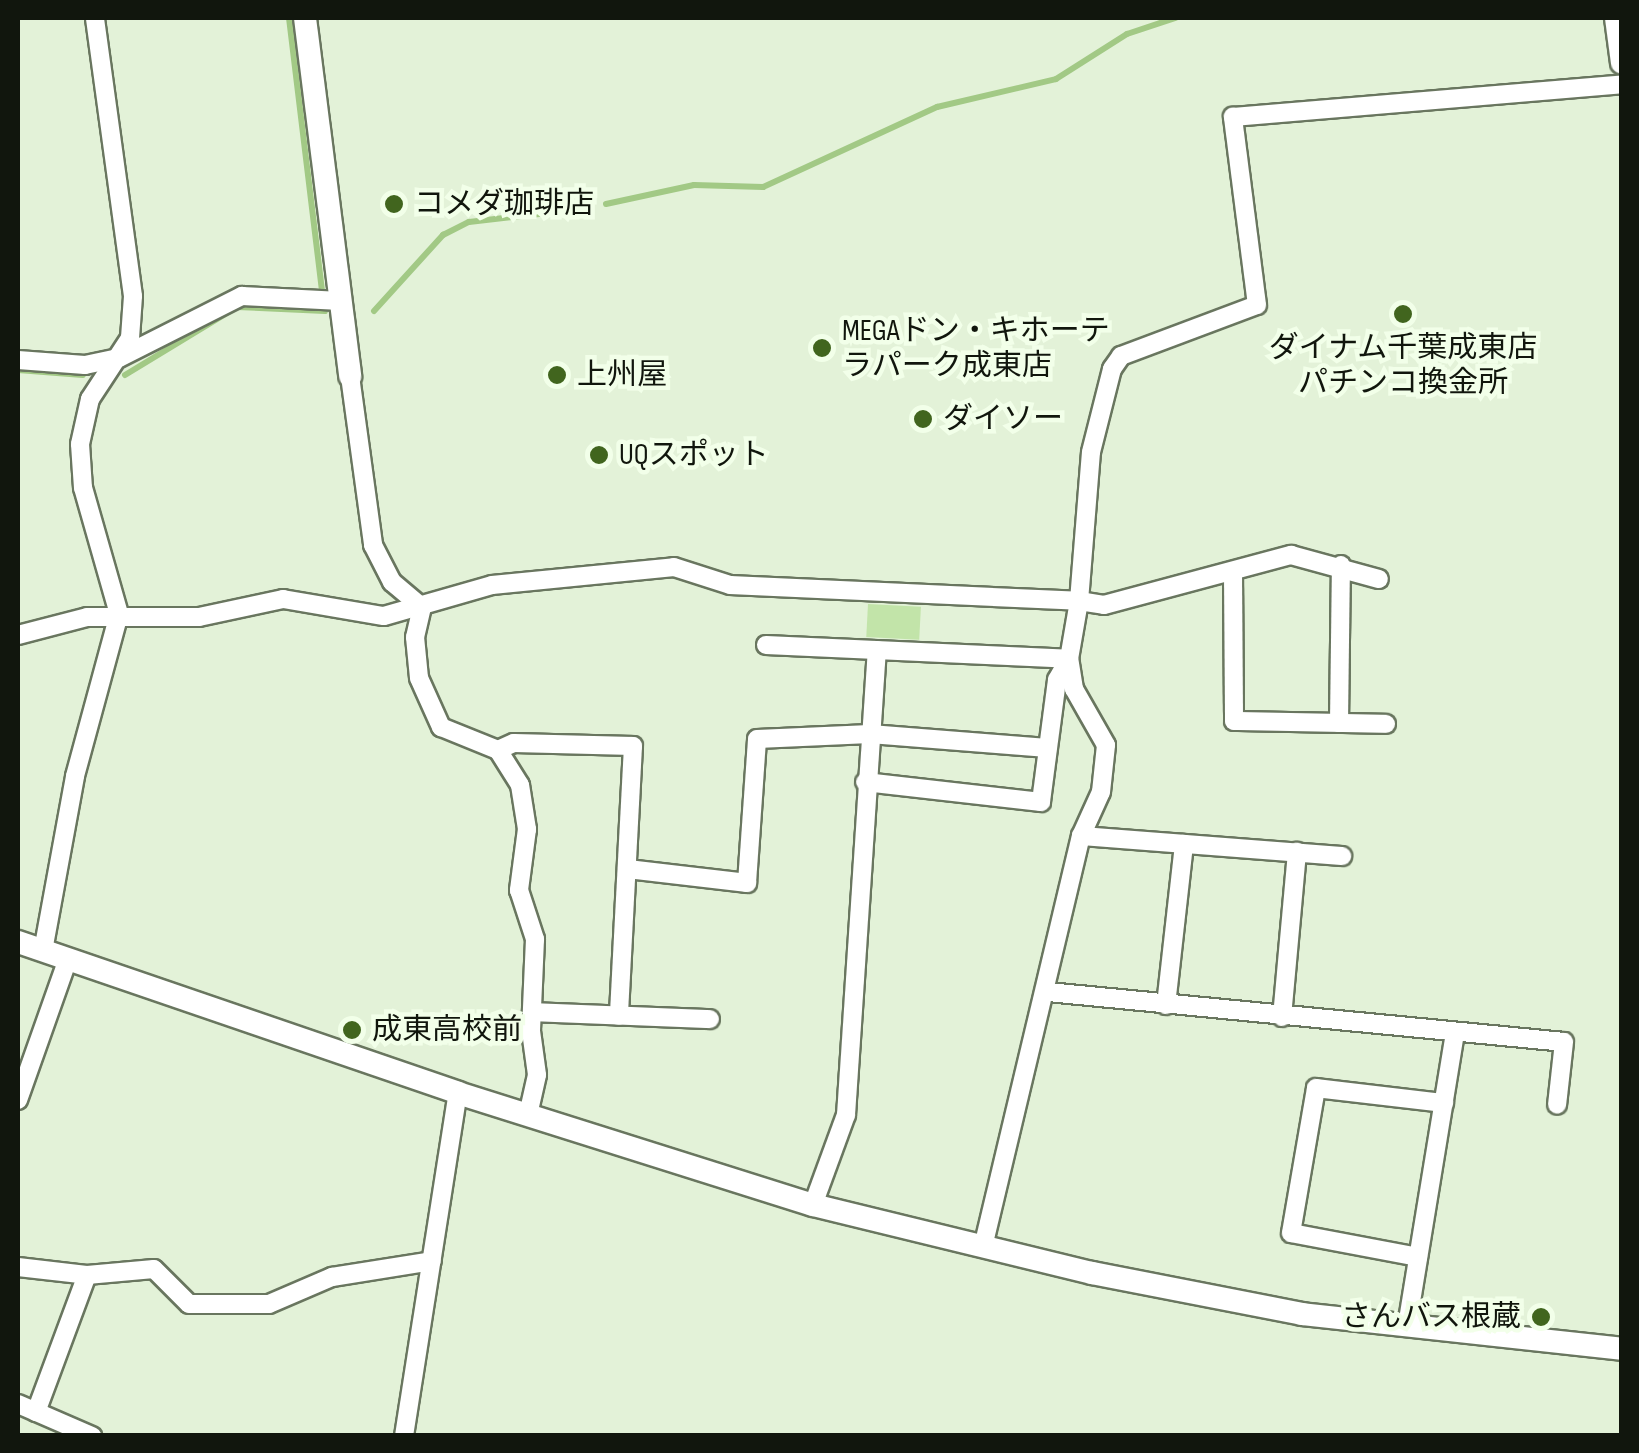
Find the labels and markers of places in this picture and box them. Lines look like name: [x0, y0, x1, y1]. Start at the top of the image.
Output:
place label: コメダ珈琲店: [414, 186, 594, 222]
marker: コメダ珈琲店: [383, 193, 405, 215]
marker: ダイナム千葉成東店 パチンコ換金所: [1392, 303, 1414, 325]
place label: MEGAドン・キホーテ ラパーク成東店: [842, 313, 1110, 384]
place label: ダイナム千葉成東店 パチンコ換金所: [1268, 330, 1538, 400]
marker: MEGAドン・キホーテ ラパーク成東店: [811, 337, 833, 359]
place label: 上州屋: [577, 357, 667, 393]
marker: 上州屋: [546, 364, 568, 386]
place label: ダイソー: [943, 401, 1063, 437]
marker: ダイソー: [912, 408, 934, 430]
place label: UQスポット: [619, 437, 769, 473]
marker: UQスポット: [588, 444, 610, 466]
place label: 成東高校前: [372, 1012, 522, 1048]
marker: 成東高校前: [341, 1019, 363, 1041]
place label: さんバス根蔵: [1341, 1299, 1521, 1335]
marker: さんバス根蔵: [1530, 1306, 1552, 1328]

